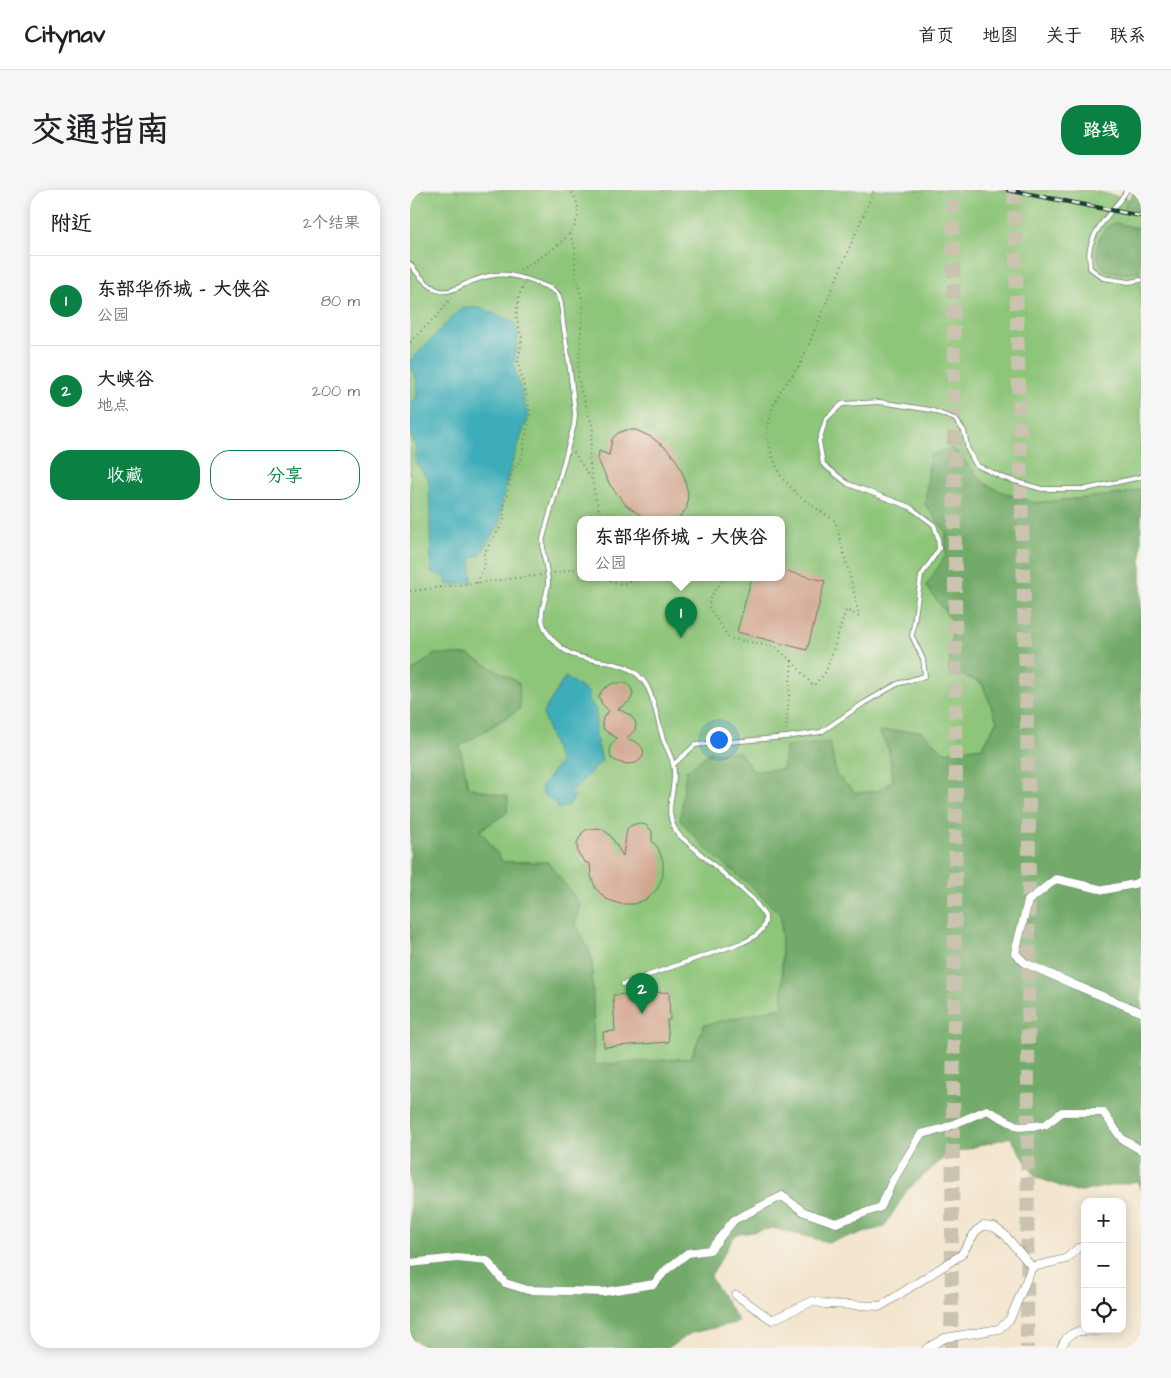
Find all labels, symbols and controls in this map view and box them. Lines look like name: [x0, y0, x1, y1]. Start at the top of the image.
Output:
text: Citynav: [25, 18, 105, 52]
text: 首页: [918, 23, 954, 48]
text: 地图: [982, 23, 1018, 48]
text: 关于: [1046, 23, 1082, 48]
text: 联系: [1110, 23, 1146, 48]
button: 路线: [1061, 105, 1141, 155]
text: 交通指南: [30, 106, 170, 155]
text: 附近: [50, 209, 92, 238]
text: 2个结果: [303, 212, 360, 234]
text: 东部华侨城 - 大侠谷: [97, 276, 270, 303]
text: 1: [65, 290, 67, 312]
text: 80 m: [321, 290, 360, 312]
text: 公园: [97, 304, 129, 326]
text: 大峡谷: [97, 366, 154, 393]
text: 2: [61, 380, 71, 402]
text: 200 m: [312, 380, 360, 402]
text: 地点: [97, 394, 129, 416]
button: 收藏: [50, 450, 200, 500]
button: 分享: [210, 450, 360, 500]
popup: [577, 516, 785, 581]
text: 东部华侨城 - 大侠谷: [594, 524, 768, 551]
text: 公园: [594, 552, 626, 574]
pin: 1: [665, 597, 697, 638]
your location: [706, 727, 732, 753]
pin: 2: [626, 973, 658, 1014]
map controls: [1081, 1198, 1126, 1333]
button: +: [1081, 1198, 1126, 1243]
button: −: [1081, 1243, 1126, 1288]
button: locate: [1081, 1288, 1126, 1333]

